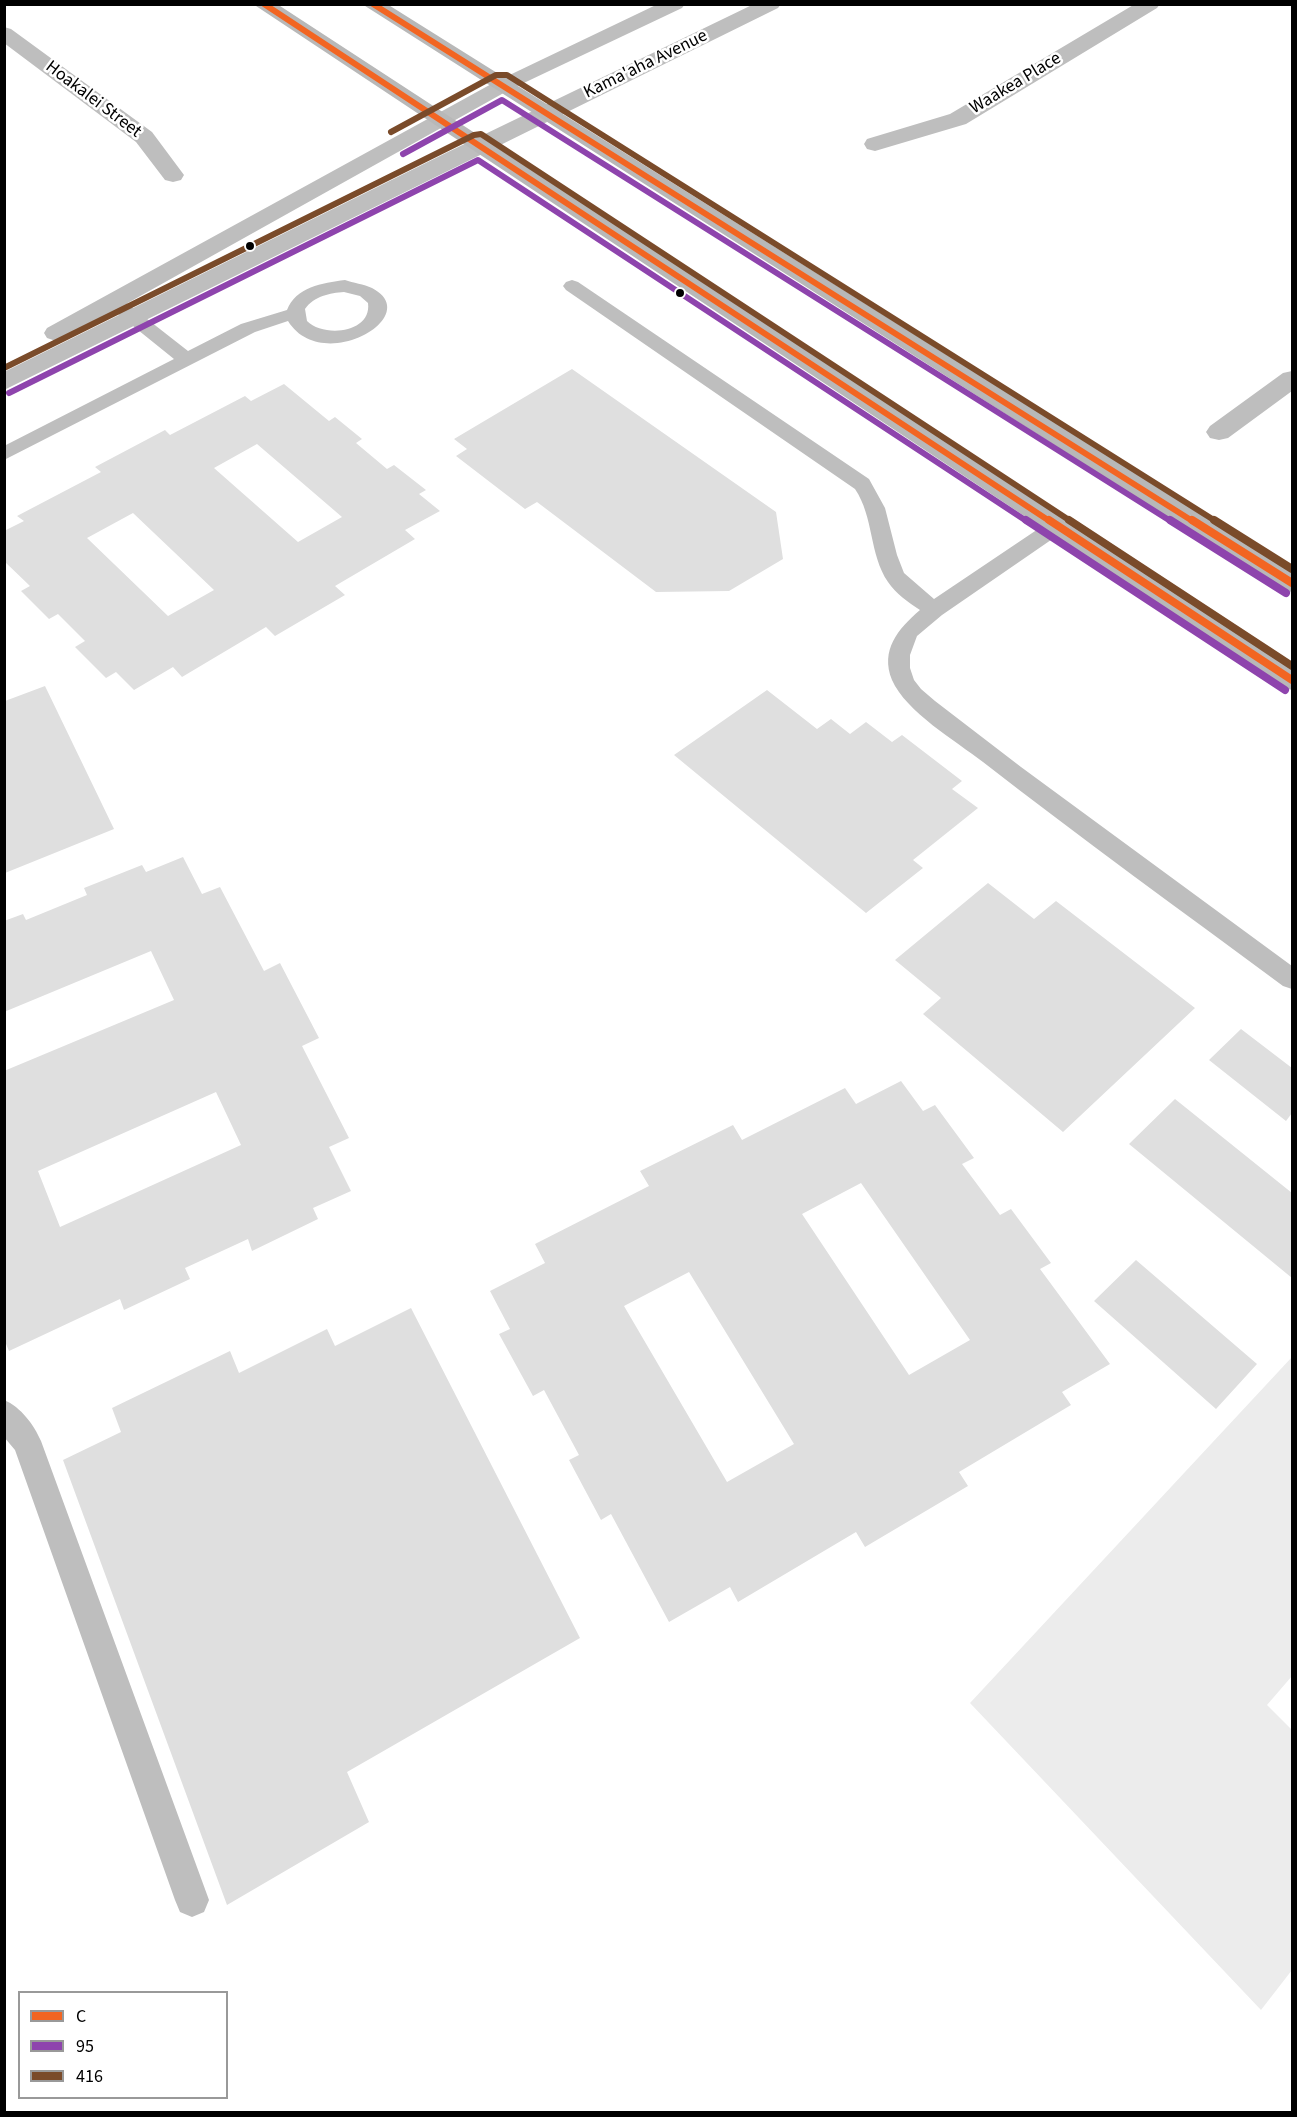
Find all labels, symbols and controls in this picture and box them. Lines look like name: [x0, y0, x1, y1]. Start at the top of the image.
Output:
street label: Kama'aha Avenue: [581, 26, 711, 104]
street label: Waakea Place: [966, 48, 1066, 120]
street label: Hoakalei Street: [41, 57, 145, 143]
unlabelled marker: [244, 240, 256, 252]
unlabelled marker: [674, 287, 686, 299]
legend: [18, 1991, 228, 2099]
text: C: [76, 2004, 86, 2029]
text: 95: [76, 2034, 94, 2059]
text: 416: [76, 2064, 103, 2089]

